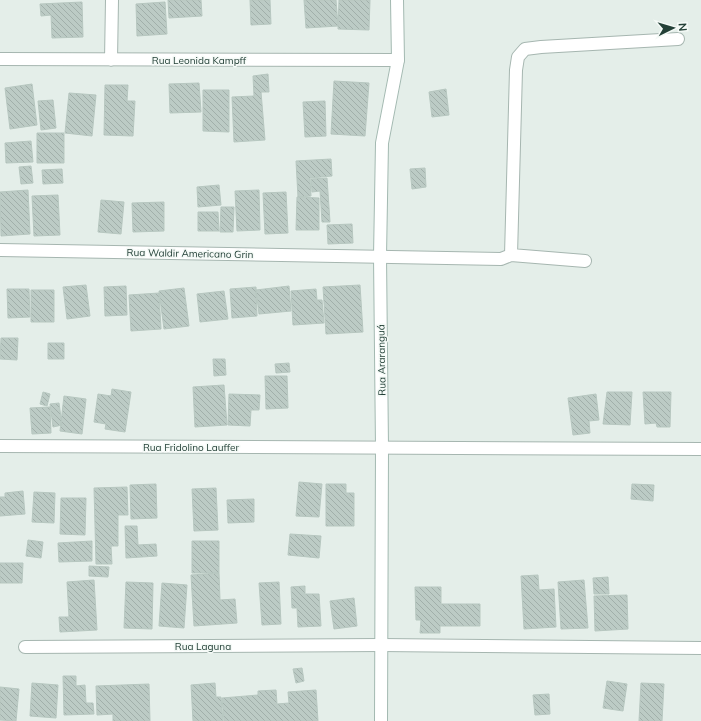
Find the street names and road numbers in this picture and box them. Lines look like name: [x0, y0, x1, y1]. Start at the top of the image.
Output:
street label: Rua Leonida Kampff: [152, 54, 247, 67]
street label: Rua Waldir Americano Grin: [127, 246, 254, 261]
street label: Rua Araranguá: [374, 324, 389, 396]
street label: Rua Fridolino Lauffer: [143, 441, 239, 454]
street label: Rua Laguna: [175, 640, 231, 653]

